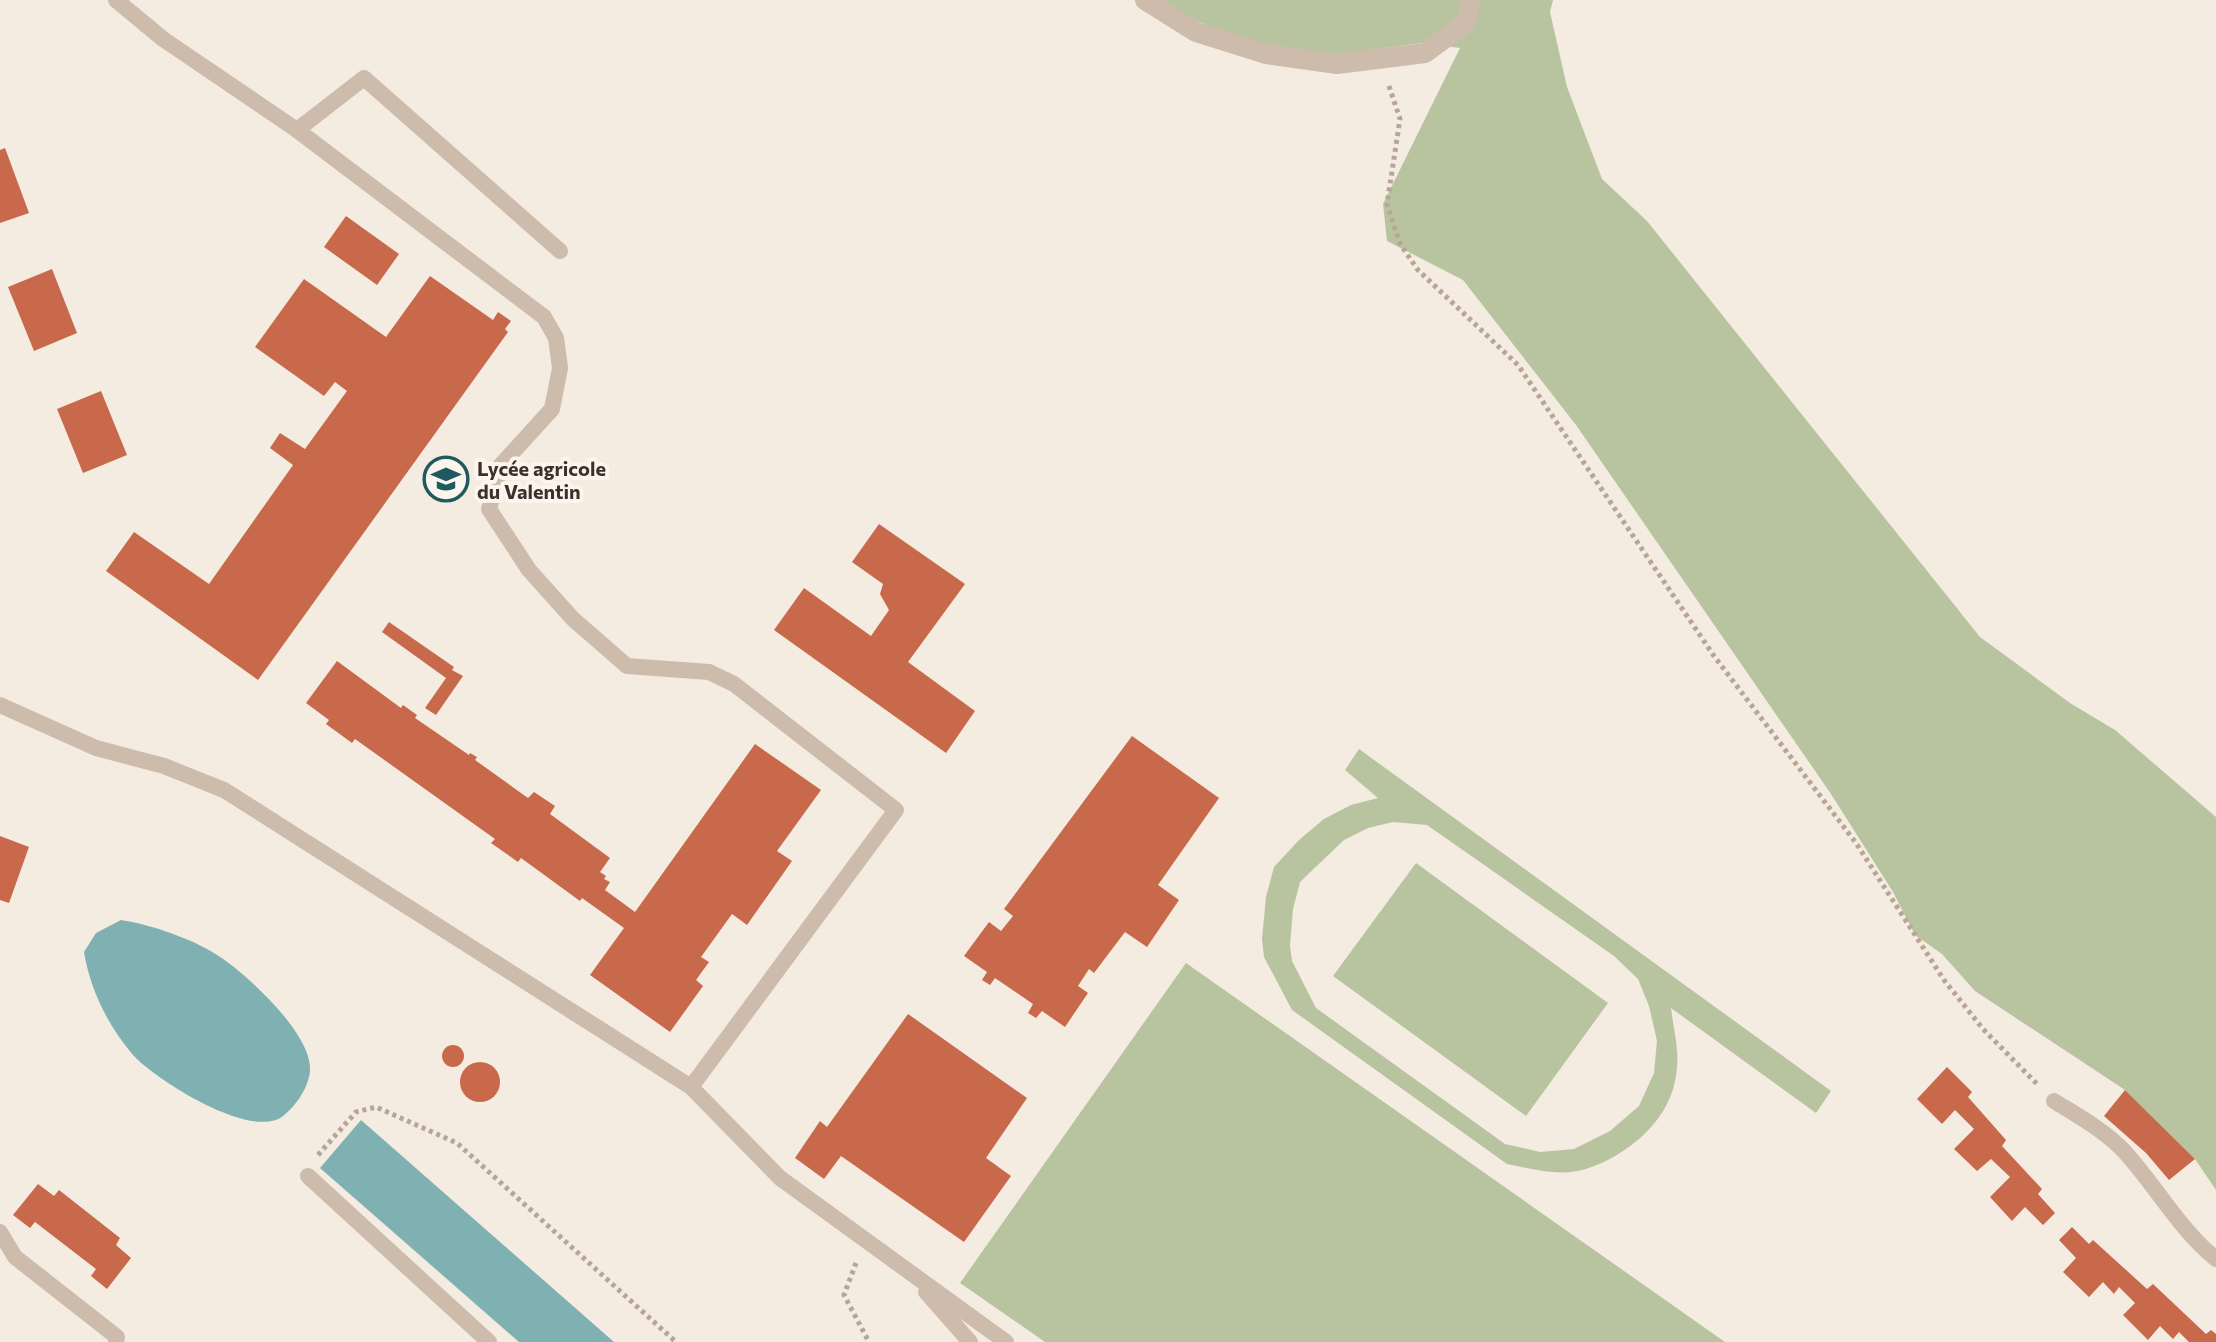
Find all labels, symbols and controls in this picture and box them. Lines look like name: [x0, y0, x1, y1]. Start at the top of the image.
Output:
school or university icon: Lycée agricole du Valentin: [422, 455, 470, 503]
place label: Lycée agricole du Valentin: [477, 456, 606, 503]

